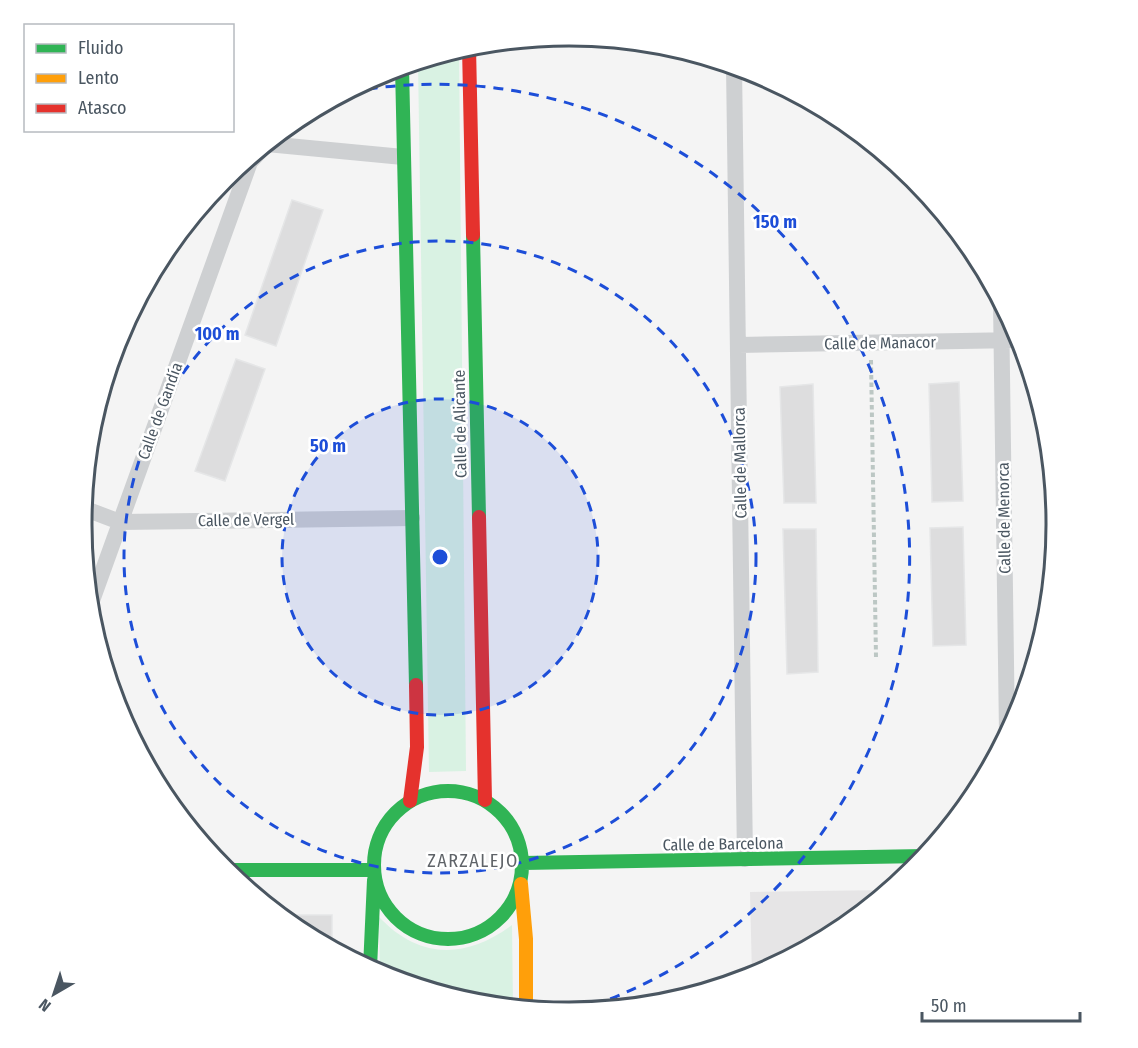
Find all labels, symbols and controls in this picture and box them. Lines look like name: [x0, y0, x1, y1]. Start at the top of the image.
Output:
legend: [24, 24, 234, 132]
text: Fluido: [78, 37, 124, 59]
text: Lento: [78, 67, 119, 89]
text: Atasco: [78, 97, 126, 119]
text: 150 m: [753, 211, 797, 233]
text: 100 m: [195, 323, 239, 345]
street label: Calle de Manacor: [824, 333, 937, 353]
street label: Calle de Gandía: [134, 360, 186, 462]
street label: Calle de Alicante: [450, 370, 470, 478]
street label: Calle de Mallorca: [730, 407, 750, 519]
text: 50 m: [310, 435, 346, 457]
street label: Calle de Menorca: [994, 462, 1014, 574]
street label: Calle de Vergel: [198, 510, 294, 530]
centre of rings: [430, 547, 450, 567]
street label: Calle de Barcelona: [662, 833, 784, 855]
district label: ZARZALEJO: [427, 850, 519, 872]
north arrow: [24, 964, 84, 1024]
scale bar: [922, 985, 1080, 1023]
text: N: [35, 995, 55, 1016]
text: 50 m: [931, 995, 967, 1017]

